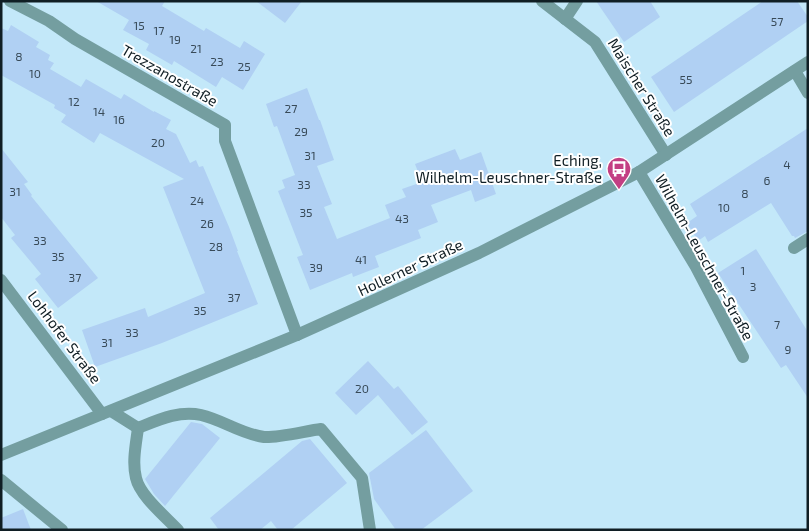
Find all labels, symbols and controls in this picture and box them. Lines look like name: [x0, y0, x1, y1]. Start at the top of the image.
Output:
house number: 57: [771, 14, 783, 28]
house number: 15: [133, 18, 145, 32]
house number: 17: [154, 23, 164, 37]
house number: 19: [169, 32, 181, 46]
street label: Maischer Straße: [605, 35, 679, 139]
street label: Trezzanostraße: [119, 40, 221, 110]
house number: 21: [190, 41, 202, 55]
house number: 8: [15, 49, 23, 63]
house number: 23: [210, 54, 224, 68]
house number: 25: [237, 59, 251, 73]
house number: 10: [29, 66, 41, 80]
house number: 55: [680, 72, 692, 86]
house number: 12: [68, 94, 80, 108]
house number: 27: [285, 101, 297, 115]
house number: 14: [93, 104, 105, 118]
house number: 16: [113, 112, 125, 126]
house number: 29: [294, 124, 308, 138]
house number: 20: [151, 135, 165, 149]
house number: 31: [304, 148, 316, 162]
place label: Eching, Wilhelm-Leuschner-Straße: [415, 151, 602, 186]
bus stop icon: Eching, Wilhelm-Leuschner-Straße: [606, 156, 632, 190]
house number: 4: [783, 157, 791, 171]
street label: Wilhelm-Leuschner-Straße: [652, 171, 758, 343]
house number: 6: [764, 173, 771, 187]
house number: 33: [297, 177, 311, 191]
house number: 31: [9, 184, 21, 198]
house number: 8: [741, 186, 749, 200]
house number: 24: [190, 193, 204, 207]
house number: 10: [718, 200, 730, 214]
house number: 35: [299, 205, 313, 219]
house number: 43: [395, 211, 409, 225]
house number: 26: [200, 216, 214, 230]
house number: 33: [33, 233, 47, 247]
street label: Hollerner Straße: [355, 235, 465, 299]
house number: 28: [209, 239, 223, 253]
house number: 35: [51, 249, 65, 263]
house number: 41: [355, 252, 367, 266]
house number: 39: [309, 260, 323, 274]
house number: 1: [741, 263, 745, 277]
house number: 37: [69, 270, 81, 284]
house number: 3: [750, 279, 756, 293]
street label: Lohhofer Straße: [24, 287, 106, 387]
house number: 37: [228, 290, 240, 304]
house number: 35: [193, 303, 207, 317]
house number: 7: [774, 317, 780, 331]
house number: 33: [125, 325, 139, 339]
house number: 31: [101, 335, 113, 349]
house number: 9: [785, 342, 792, 356]
house number: 20: [355, 381, 369, 395]

